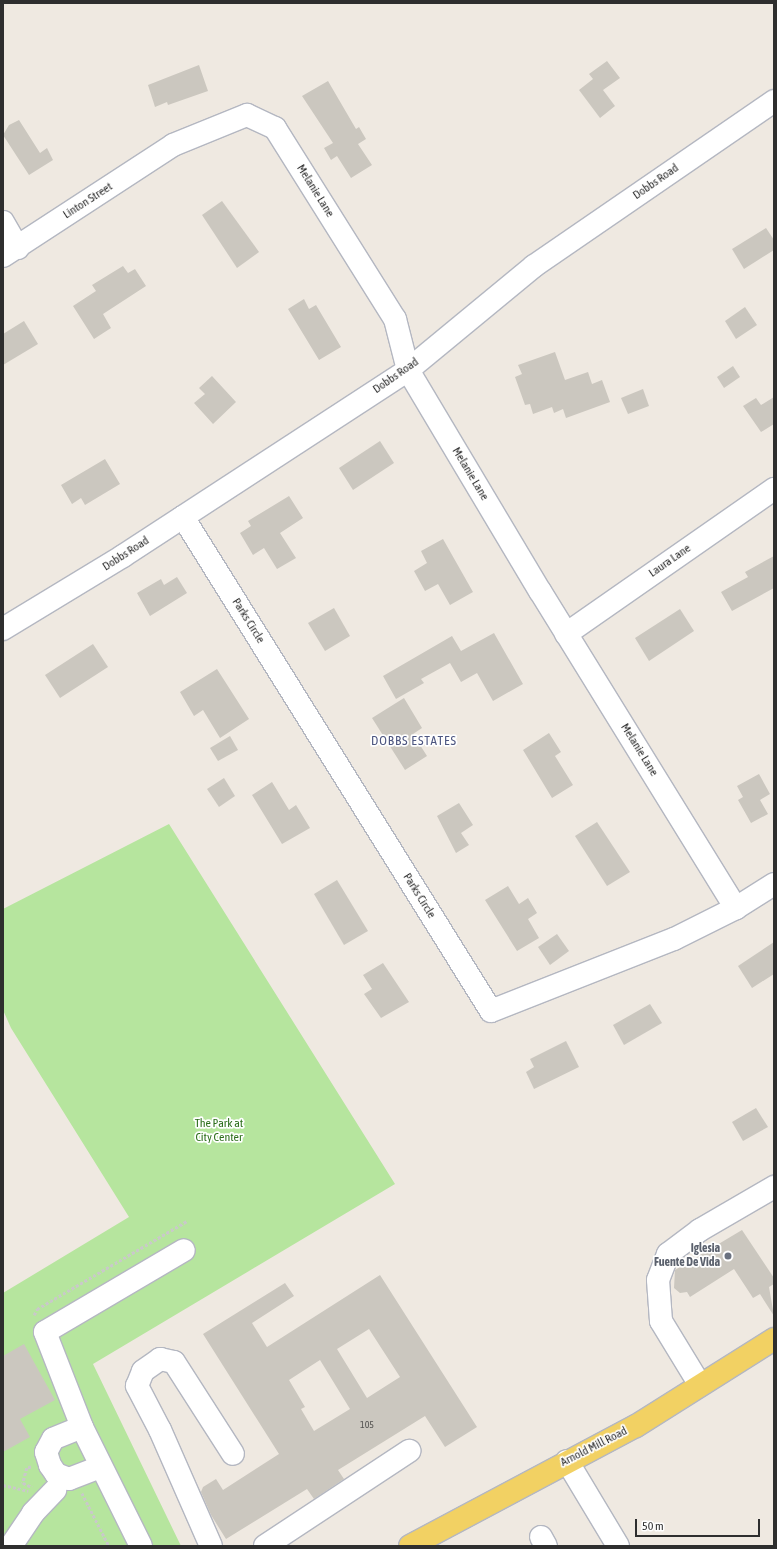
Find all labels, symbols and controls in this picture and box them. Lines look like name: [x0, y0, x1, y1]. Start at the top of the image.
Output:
street label: Dobbs Road: [630, 161, 682, 203]
street label: Melanie Lane: [293, 162, 337, 220]
street label: Linton Street: [61, 180, 115, 222]
street label: Dobbs Road: [370, 355, 422, 397]
street label: Melanie Lane: [449, 445, 491, 503]
street label: Dobbs Road: [100, 534, 152, 574]
street label: Laura Lane: [646, 541, 694, 581]
street label: Parks Circle: [228, 596, 268, 646]
street label: Melanie Lane: [617, 721, 661, 779]
district label: DOBBS ESTATES: [371, 733, 457, 749]
street label: Parks Circle: [399, 871, 439, 921]
park label: The Park at City Center: [195, 1117, 243, 1145]
place label: Iglesia Fuente De Vida: [654, 1242, 720, 1270]
marker: Iglesia Fuente De Vida: [723, 1251, 733, 1261]
house number: 105: [360, 1419, 374, 1431]
street label: Arnold Mill Road: [558, 1424, 630, 1470]
scale bar: [637, 1511, 762, 1537]
text: 50 m: [642, 1519, 664, 1533]

